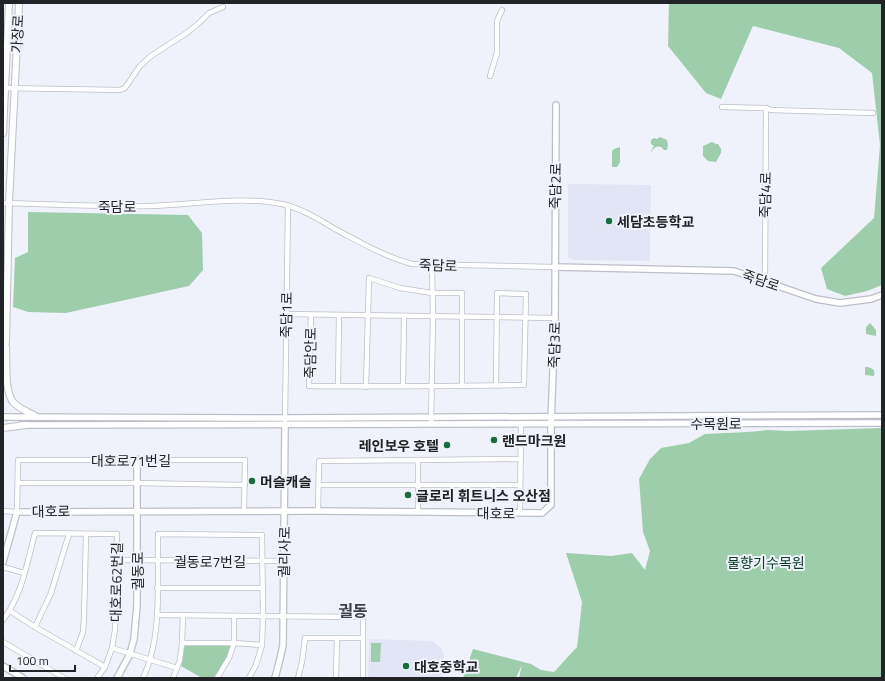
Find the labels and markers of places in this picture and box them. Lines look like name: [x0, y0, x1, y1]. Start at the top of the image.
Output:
place label: 세담초등학교: [617, 211, 694, 232]
marker: 세담초등학교: [604, 216, 614, 226]
place label: 랜드마크원: [502, 430, 566, 451]
place label: 레인보우 호텔: [359, 435, 439, 456]
marker: 랜드마크원: [489, 435, 499, 445]
marker: 레인보우 호텔: [442, 440, 452, 450]
place label: 머슬캐슬: [260, 471, 312, 492]
marker: 머슬캐슬: [247, 476, 257, 486]
place label: 글로리 휘트니스 오산점: [416, 485, 551, 506]
marker: 글로리 휘트니스 오산점: [403, 490, 413, 500]
place label: 대호중학교: [414, 656, 479, 677]
marker: 대호중학교: [401, 661, 411, 671]

